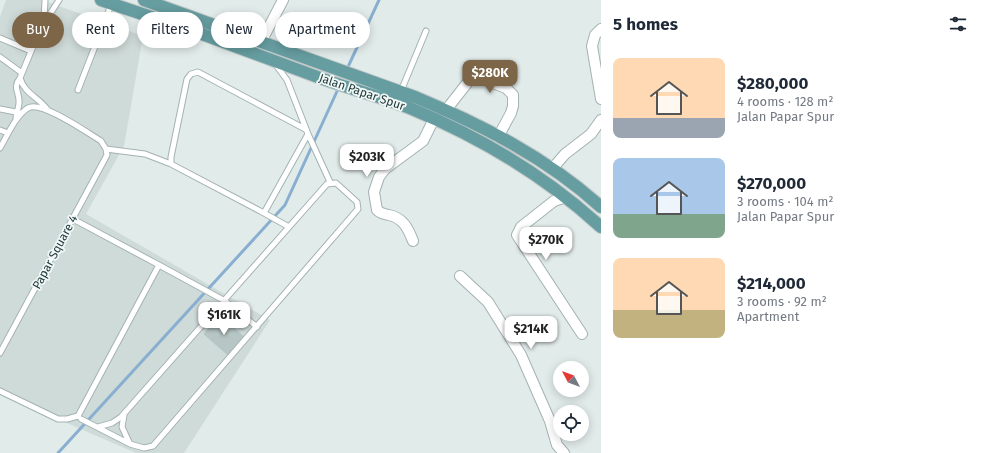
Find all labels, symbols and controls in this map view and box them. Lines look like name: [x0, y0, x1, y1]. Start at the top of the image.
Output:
chip: Buy: [12, 12, 64, 48]
chip: Rent: [72, 12, 129, 48]
chip: Filters: [137, 12, 203, 48]
chip: New: [211, 12, 267, 48]
chip: Apartment: [275, 12, 370, 48]
icon: filters: [947, 13, 969, 35]
text: 5 homes: [613, 14, 678, 35]
pin: $280K: [462, 60, 518, 94]
text: $280K: [471, 65, 509, 80]
street label: Jalan Papar Spur: [317, 71, 407, 113]
text: $280,000: [737, 73, 808, 94]
icon: home: [645, 74, 693, 122]
text: 4 rooms · 128 m²: [737, 94, 833, 109]
text: Jalan Papar Spur: [737, 109, 834, 124]
pin: $203K: [339, 144, 395, 178]
text: $203K: [349, 149, 385, 164]
text: $270,000: [737, 173, 806, 194]
icon: home: [645, 174, 693, 222]
text: 3 rooms · 104 m²: [737, 194, 834, 209]
text: Jalan Papar Spur: [737, 209, 834, 224]
street label: Papar Square 4: [30, 212, 81, 291]
pin: $270K: [518, 227, 574, 261]
text: $270K: [528, 232, 564, 247]
text: $214,000: [737, 273, 806, 294]
icon: home: [645, 274, 693, 322]
text: 3 rooms · 92 m²: [737, 294, 827, 309]
pin: $161K: [196, 302, 252, 336]
text: $161K: [207, 307, 241, 322]
text: Apartment: [737, 309, 799, 324]
pin: $214K: [503, 316, 559, 350]
text: $214K: [513, 321, 549, 336]
north arrow: [553, 361, 589, 397]
map controls: [553, 361, 589, 441]
button: locate: [553, 405, 589, 441]

